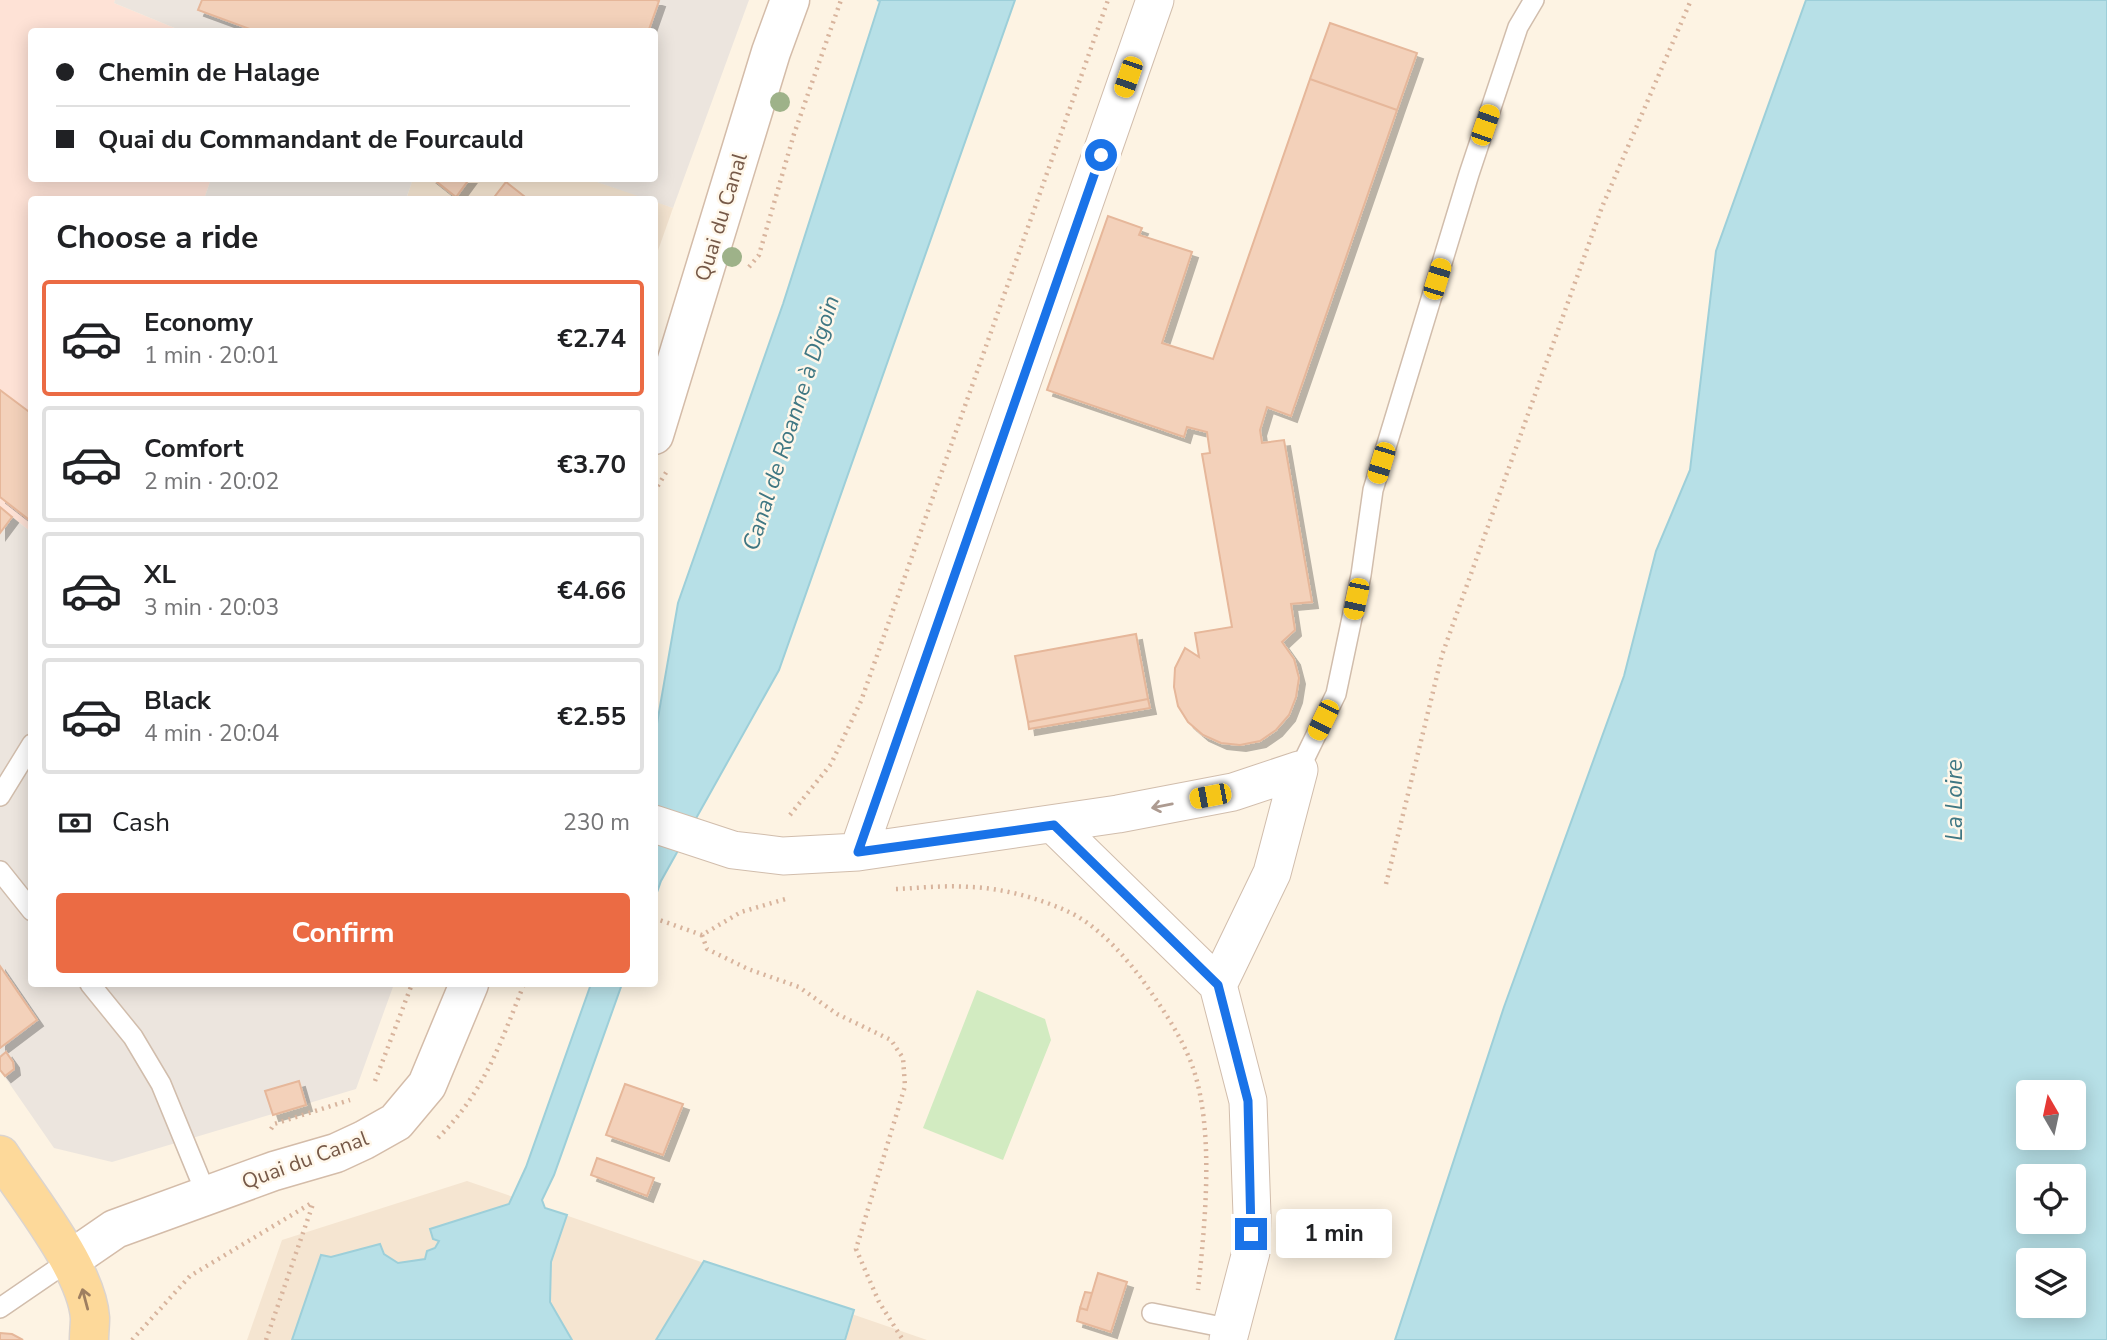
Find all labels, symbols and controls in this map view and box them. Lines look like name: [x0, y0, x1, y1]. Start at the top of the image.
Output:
car: [1112, 54, 1145, 100]
text: Chemin de Halage: [98, 55, 320, 90]
car: [1469, 102, 1502, 148]
text: Quai du Commandant de Fourcauld: [98, 122, 524, 157]
route start: [1085, 139, 1117, 171]
street label: Quai du Canal: [688, 149, 754, 285]
text: Choose a ride: [56, 216, 258, 259]
car: [1421, 256, 1454, 302]
water label: Canal de Roanne à Digoin: [735, 292, 847, 554]
text: Economy: [144, 305, 253, 340]
icon: car: [60, 307, 123, 370]
text: €2.74: [557, 321, 626, 356]
text: 1 min · 20:01: [144, 340, 279, 371]
text: Comfort: [144, 431, 244, 466]
icon: car: [60, 433, 123, 496]
car: [1365, 440, 1398, 486]
text: €3.70: [557, 447, 626, 482]
text: 2 min · 20:02: [144, 466, 279, 497]
text: XL: [144, 557, 176, 592]
icon: car: [60, 559, 123, 622]
text: €4.66: [557, 573, 626, 608]
car: [1342, 576, 1371, 622]
text: 3 min · 20:03: [144, 592, 279, 623]
text: Black: [144, 683, 211, 718]
icon: car: [60, 685, 123, 748]
car: [1305, 697, 1342, 743]
text: €2.55: [557, 699, 626, 734]
text: 4 min · 20:04: [144, 718, 279, 749]
water label: La Loire: [1939, 759, 1970, 841]
car: [1188, 782, 1233, 810]
one-way arrow: [1151, 799, 1174, 813]
icon: cash: [56, 804, 94, 842]
text: Cash: [112, 805, 170, 840]
text: 230 m: [563, 807, 630, 838]
button: Confirm: [56, 893, 630, 973]
north arrow: [2016, 1080, 2086, 1150]
map controls: [2016, 1080, 2086, 1318]
street label: Quai du Canal: [238, 1124, 373, 1196]
button: locate: [2016, 1164, 2086, 1234]
callout: 1 min: [1276, 1210, 1391, 1258]
route end: [1235, 1218, 1267, 1250]
text: 1 min: [1304, 1218, 1364, 1249]
button: layers: [2016, 1248, 2086, 1318]
one-way arrow: [78, 1288, 91, 1311]

